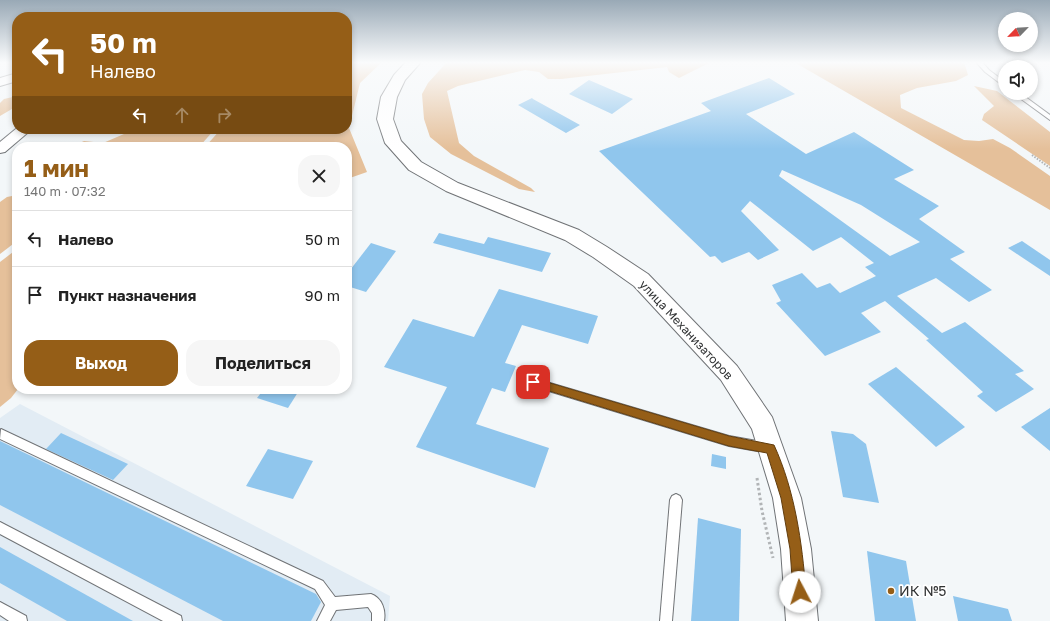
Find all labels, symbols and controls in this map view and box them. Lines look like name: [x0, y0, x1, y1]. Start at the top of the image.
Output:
north arrow: [998, 12, 1038, 52]
map controls: [998, 12, 1038, 100]
text: 50 m: [90, 26, 157, 59]
icon: left: [24, 28, 76, 80]
text: Налево: [90, 60, 156, 82]
button: sound: [998, 60, 1038, 100]
icon: left: [129, 104, 151, 126]
icon: ahead: [171, 104, 193, 126]
icon: right: [213, 104, 235, 126]
text: 1 мин: [24, 153, 89, 182]
button: close: [298, 155, 340, 197]
text: 140 m · 07:32: [24, 183, 105, 199]
icon: left: [24, 228, 46, 250]
text: Налево: [58, 230, 114, 248]
text: 50 m: [305, 230, 340, 248]
street label: улица Механизаторов: [636, 277, 736, 383]
icon: arrive: [24, 284, 46, 306]
text: Пункт назначения: [58, 286, 196, 304]
text: 90 m: [305, 286, 340, 304]
button: Выход: [24, 340, 178, 386]
button: Поделиться: [186, 340, 340, 386]
pin: [516, 365, 550, 399]
icon: arrive: [522, 371, 544, 393]
position arrow: [779, 571, 821, 613]
place label: ИК №5: [899, 582, 946, 599]
marker: ИК №5: [886, 586, 896, 596]

